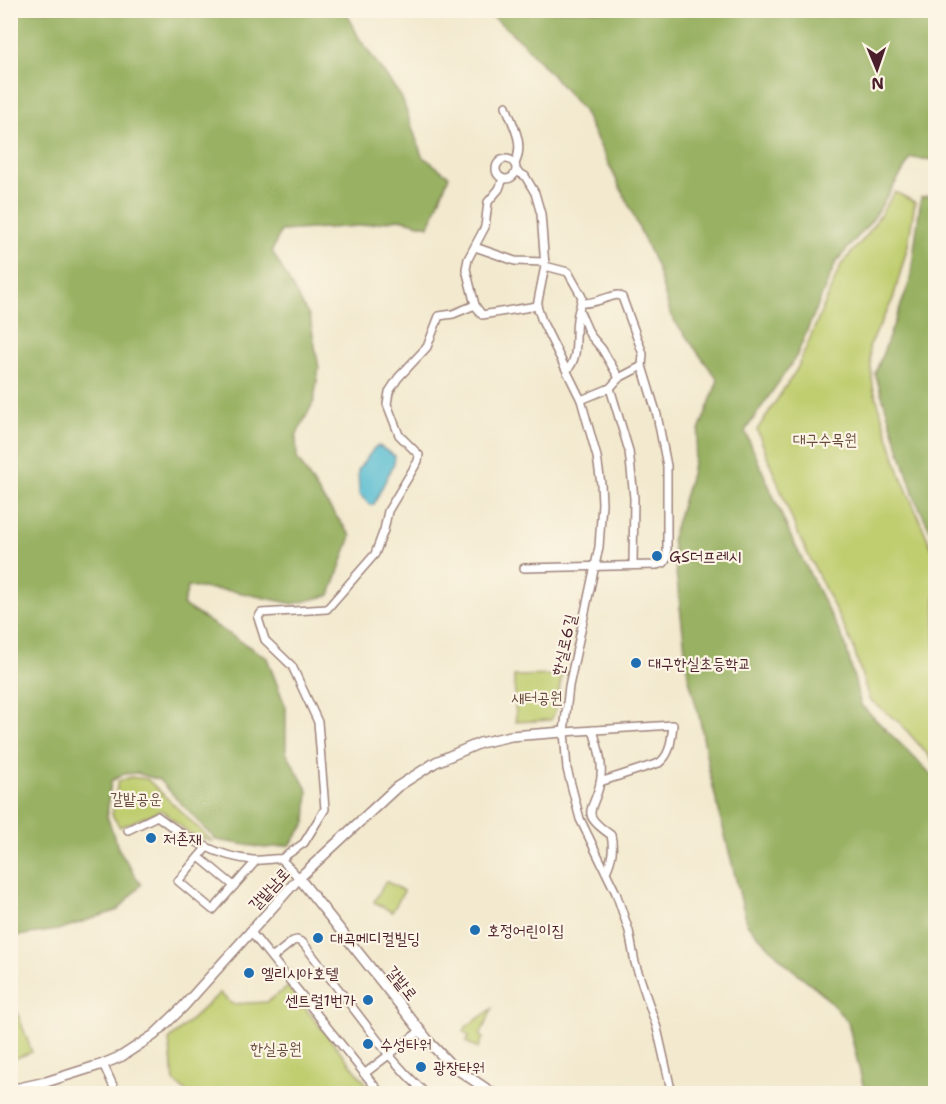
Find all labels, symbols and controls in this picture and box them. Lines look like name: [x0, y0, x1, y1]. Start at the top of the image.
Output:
north arrow: [847, 39, 907, 99]
text: N: [871, 73, 884, 94]
park label: 대구수목원: [793, 429, 857, 450]
place label: GS더프레시: [669, 546, 741, 567]
marker: GS더프레시: [650, 549, 664, 563]
street label: 한실로6길: [547, 612, 581, 678]
place label: 대구한실초등학교: [648, 653, 751, 674]
marker: 대구한실초등학교: [629, 656, 643, 670]
park label: 새터공원: [511, 687, 563, 708]
park label: 갈밭공운: [110, 788, 162, 809]
place label: 저존재: [163, 828, 202, 849]
marker: 저존재: [144, 831, 158, 845]
street label: 갈밭남로: [244, 863, 294, 915]
place label: 호정어린이집: [487, 920, 564, 941]
marker: 호정어린이집: [468, 923, 482, 937]
place label: 대곡메디컬빌딩: [330, 928, 420, 949]
marker: 대곡메디컬빌딩: [311, 931, 325, 945]
street label: 갈밭로: [382, 961, 422, 1005]
place label: 엘리시아호텔: [261, 963, 338, 984]
marker: 엘리시아호텔: [242, 966, 256, 980]
place label: 센트럴1번가: [285, 990, 356, 1011]
marker: 센트럴1번가: [361, 993, 375, 1007]
place label: 수성타워: [380, 1034, 432, 1055]
marker: 수성타워: [361, 1037, 375, 1051]
park label: 한실공원: [250, 1038, 302, 1059]
place label: 광장타워: [433, 1057, 485, 1078]
marker: 광장타워: [414, 1060, 428, 1074]

